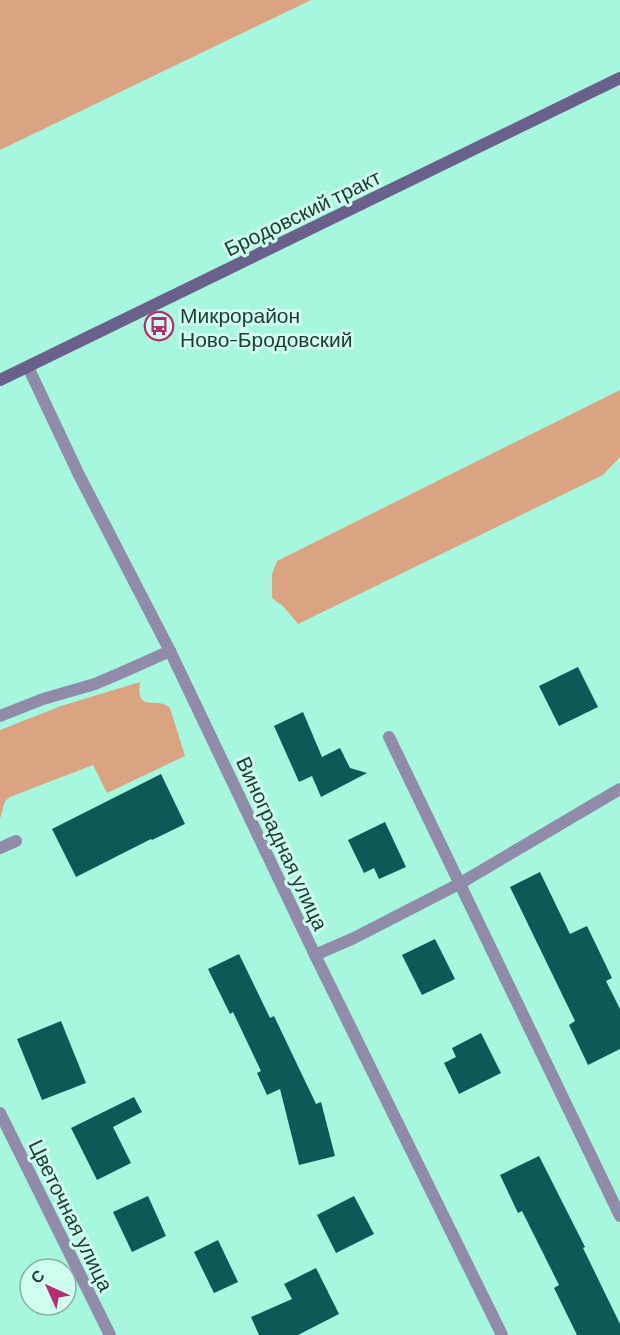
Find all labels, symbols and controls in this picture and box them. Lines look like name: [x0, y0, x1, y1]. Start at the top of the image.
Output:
street label: Бродовский тракт: [220, 163, 385, 261]
place label: Микрорайон Ново-Бродовский: [180, 302, 352, 351]
bus stop icon: Микрорайон Ново-Бродовский: [143, 310, 175, 342]
street label: Виноградная улица: [232, 752, 334, 934]
street label: Цветочная улица: [24, 1135, 120, 1295]
north arrow: [18, 1257, 78, 1317]
text: С: [26, 1265, 48, 1287]

